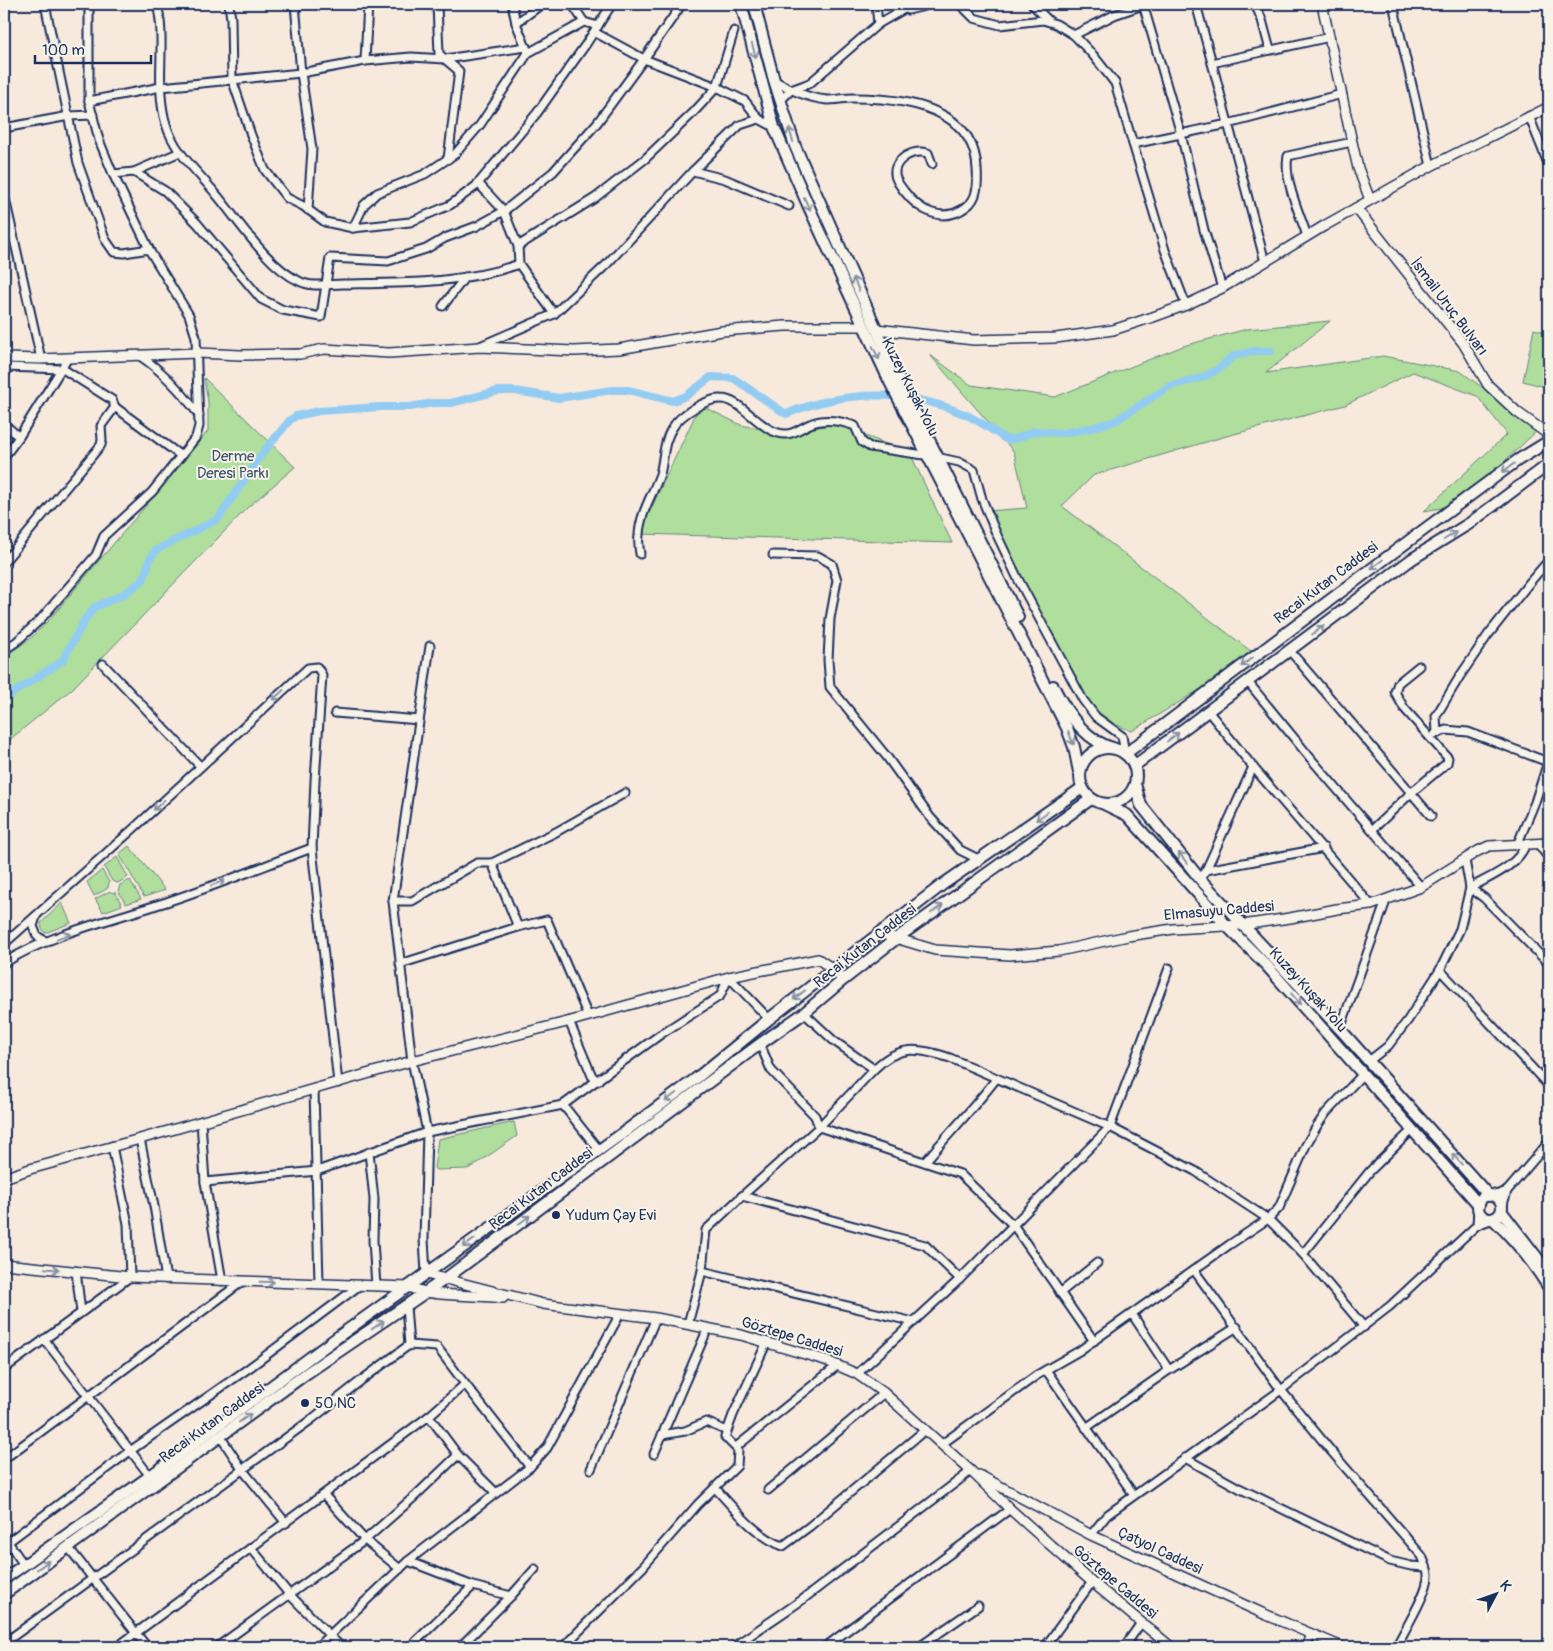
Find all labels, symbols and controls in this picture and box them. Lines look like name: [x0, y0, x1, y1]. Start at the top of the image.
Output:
scale bar: [35, 32, 151, 64]
text: 100 m: [42, 41, 85, 60]
one-way arrow: [750, 42, 759, 58]
one-way arrow: [786, 127, 796, 143]
one-way arrow: [803, 196, 813, 211]
street label: İsmail Uruç Bulvarı: [1406, 254, 1492, 360]
one-way arrow: [851, 277, 860, 292]
street label: Kuzey Kuşak Yolu: [877, 335, 943, 439]
one-way arrow: [872, 345, 881, 360]
park label: Derme Deresi Parkı: [197, 447, 269, 483]
one-way arrow: [1501, 463, 1515, 473]
one-way arrow: [1442, 530, 1456, 540]
street label: Recai Kutan Caddesi: [1270, 537, 1382, 628]
one-way arrow: [1370, 559, 1384, 569]
one-way arrow: [1311, 625, 1325, 635]
one-way arrow: [1241, 656, 1254, 667]
one-way arrow: [272, 689, 285, 701]
one-way arrow: [1067, 730, 1076, 745]
one-way arrow: [1166, 732, 1180, 742]
one-way arrow: [152, 799, 165, 811]
one-way arrow: [1035, 811, 1049, 821]
one-way arrow: [1177, 851, 1188, 864]
one-way arrow: [210, 878, 225, 888]
street label: Elmasuyu Caddesi: [1163, 897, 1275, 925]
street label: Recai Kutan Caddesi: [810, 900, 920, 992]
one-way arrow: [930, 904, 943, 915]
one-way arrow: [56, 931, 71, 940]
street label: Kuzey Kuşak Yolu: [1265, 944, 1351, 1036]
one-way arrow: [792, 990, 805, 1001]
one-way arrow: [1290, 992, 1301, 1005]
one-way arrow: [665, 1091, 678, 1102]
street label: Recai Kutan Caddesi: [485, 1143, 597, 1234]
one-way arrow: [1451, 1153, 1462, 1166]
place label: Yudum Çay Evi: [565, 1206, 656, 1225]
marker: Yudum Çay Evi: [550, 1209, 562, 1221]
one-way arrow: [517, 1215, 531, 1225]
one-way arrow: [462, 1238, 476, 1248]
one-way arrow: [44, 1264, 60, 1274]
one-way arrow: [258, 1277, 274, 1287]
street label: Göztepe Caddesi: [739, 1313, 845, 1362]
one-way arrow: [371, 1320, 385, 1330]
street label: Recai Kutan Caddesi: [156, 1378, 269, 1468]
place label: 50 NC: [315, 1394, 356, 1413]
marker: 50 NC: [299, 1397, 311, 1409]
one-way arrow: [238, 1413, 252, 1423]
street label: Çatyol Caddesi: [1115, 1523, 1206, 1579]
street label: Göztepe Caddesi: [1069, 1541, 1162, 1623]
one-way arrow: [36, 1560, 49, 1571]
north arrow: [1470, 1568, 1520, 1618]
text: K: [1496, 1577, 1515, 1595]

